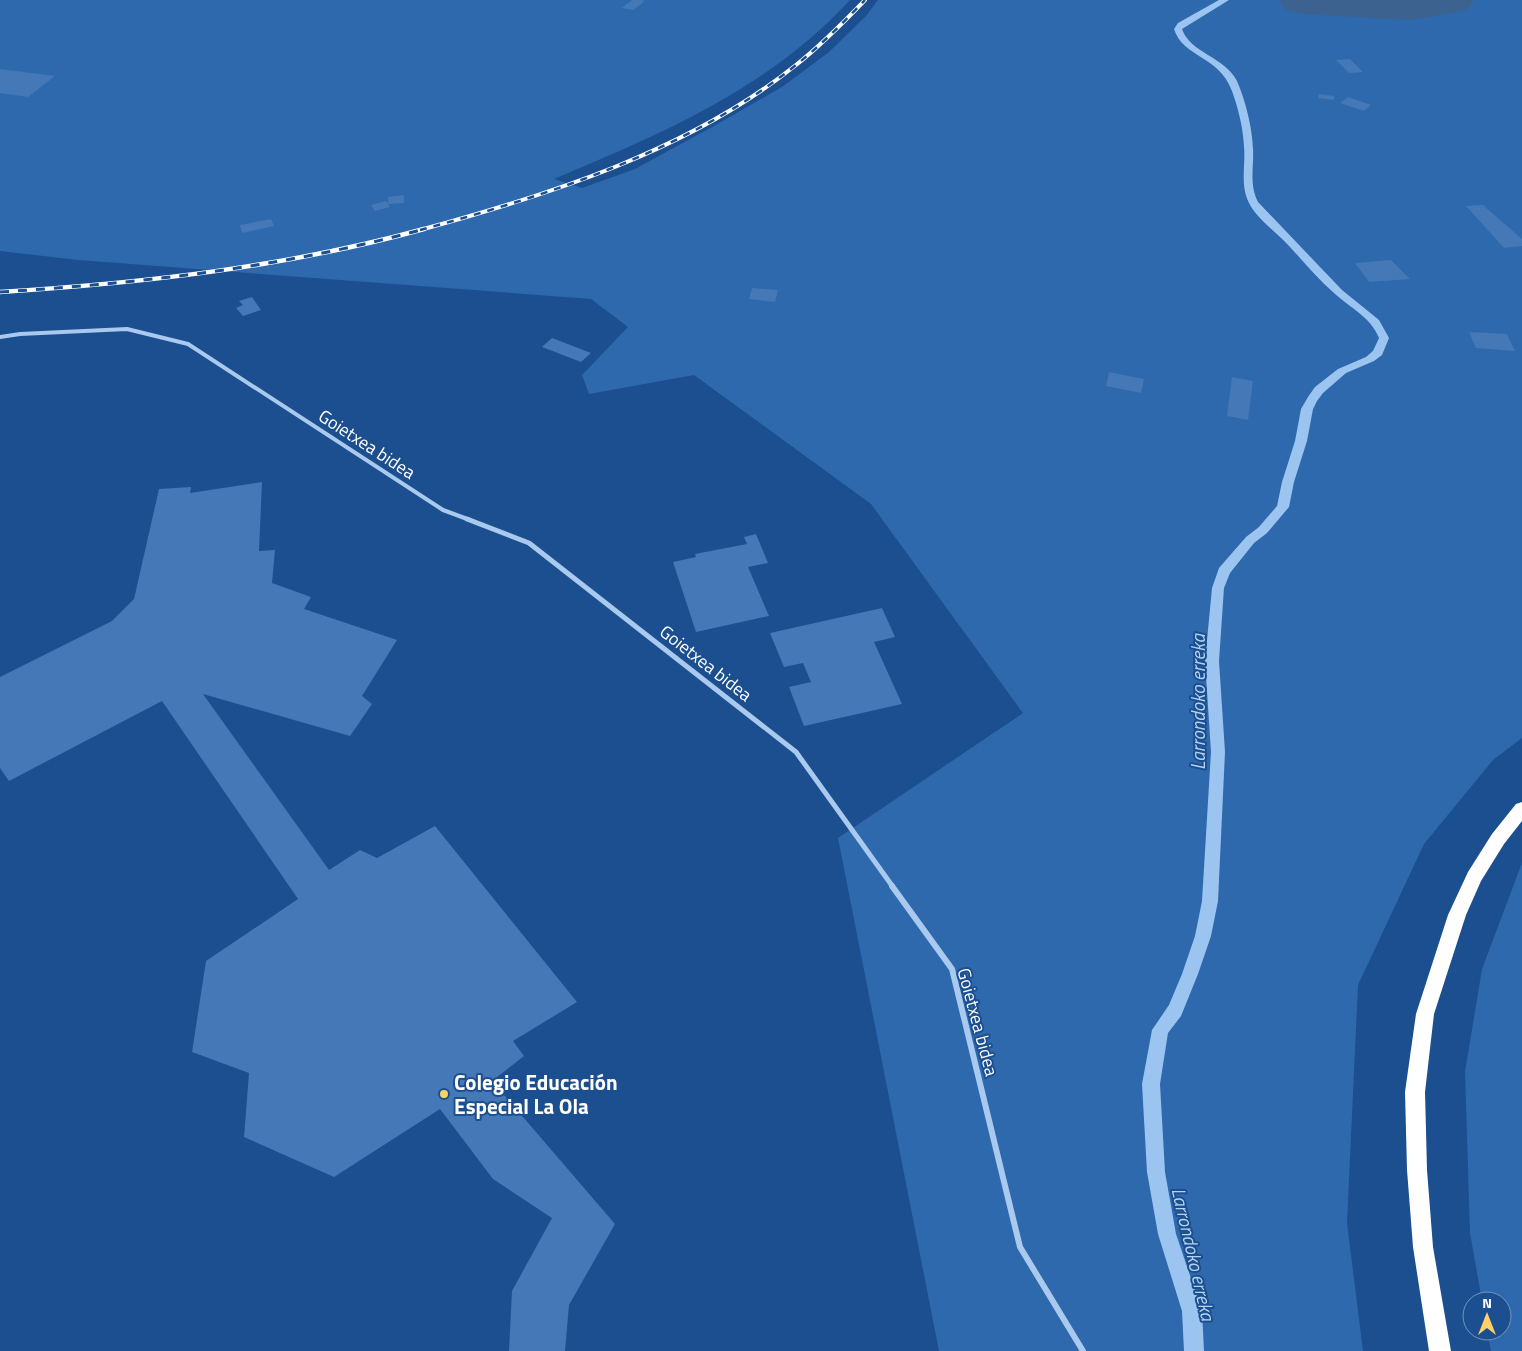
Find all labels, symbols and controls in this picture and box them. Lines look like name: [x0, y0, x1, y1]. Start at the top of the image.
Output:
street label: Goietxea bidea: [313, 402, 421, 486]
street label: Goietxea bidea: [654, 618, 758, 708]
water label: Larrondoko erreka: [1183, 633, 1212, 770]
street label: Goietxea bidea: [951, 965, 1005, 1079]
place label: Colegio Educación Especial La Ola: [454, 1066, 618, 1122]
marker: Colegio Educación Especial La Ola: [438, 1088, 450, 1100]
water label: Larrondoko erreka: [1165, 1185, 1224, 1325]
north arrow: [1462, 1291, 1512, 1341]
text: N: [1482, 1292, 1492, 1313]

